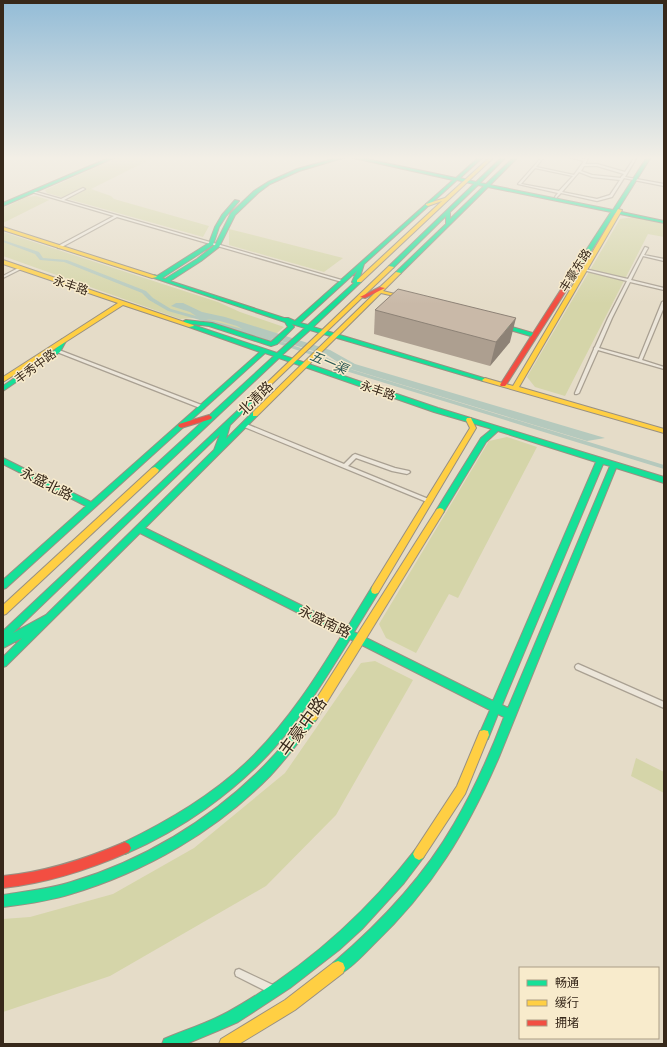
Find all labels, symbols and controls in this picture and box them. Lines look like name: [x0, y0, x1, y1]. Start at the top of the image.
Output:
street label: 丰豪东路: [556, 246, 594, 294]
street label: 永丰路: [52, 272, 90, 298]
street label: 丰秀中路: [11, 346, 59, 386]
water label: 五一渠: [308, 346, 352, 379]
street label: 北清路: [233, 377, 277, 419]
street label: 永丰路: [359, 377, 397, 403]
street label: 永盛北路: [18, 462, 76, 504]
street label: 永盛南路: [296, 600, 354, 642]
street label: 丰豪中路: [273, 692, 331, 760]
legend: [519, 967, 659, 1039]
text: 畅通: [555, 975, 579, 990]
text: 缓行: [555, 995, 579, 1010]
text: 拥堵: [555, 1015, 579, 1030]

